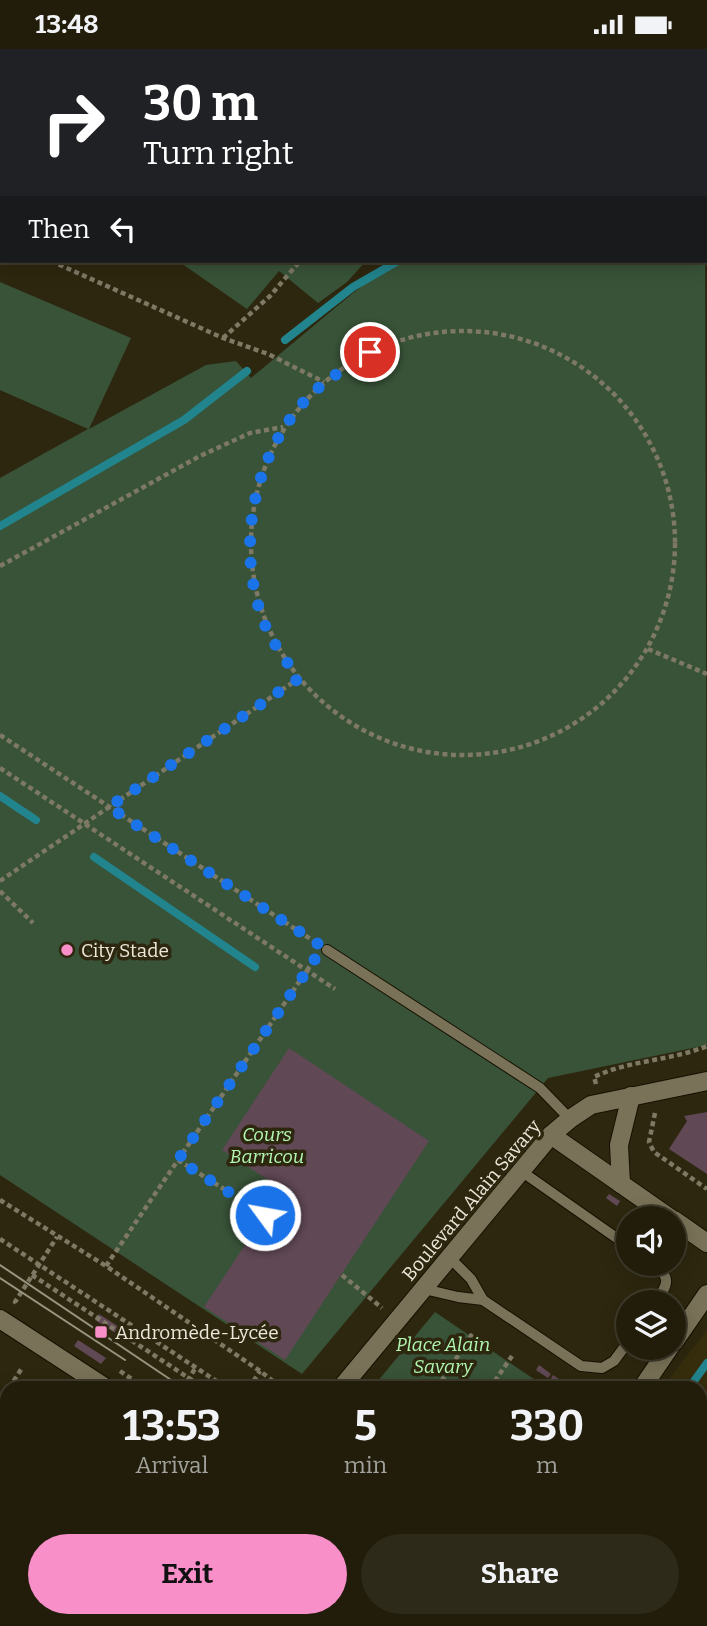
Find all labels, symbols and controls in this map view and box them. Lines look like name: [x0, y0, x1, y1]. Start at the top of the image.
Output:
text: 13:48: [35, 9, 99, 40]
text: 30 m: [143, 74, 258, 133]
icon: right: [28, 77, 119, 168]
text: Turn right: [143, 134, 294, 172]
icon: left: [104, 210, 142, 248]
text: Then: [28, 214, 90, 245]
pin: [340, 322, 400, 382]
icon: arrive: [351, 333, 389, 371]
place label: City Stade: [81, 939, 169, 962]
marker: City Stade: [59, 942, 75, 958]
street label: Boulevard Alain Savary: [397, 1114, 546, 1286]
park label: Cours Barricou: [230, 1123, 304, 1168]
position arrow: [228, 1178, 302, 1252]
map controls: [616, 1206, 686, 1360]
button: sound: [616, 1206, 686, 1276]
button: layers: [616, 1290, 686, 1360]
place label: Andromède-Lycée: [115, 1321, 279, 1344]
marker: Andromède-Lycée: [93, 1324, 109, 1340]
park label: Place Alain Savary: [396, 1333, 490, 1378]
text: 13:53: [123, 1401, 221, 1451]
text: 5: [354, 1401, 377, 1451]
text: 330: [510, 1401, 584, 1451]
text: Arrival: [135, 1451, 208, 1479]
text: min: [344, 1451, 387, 1479]
text: m: [536, 1451, 558, 1479]
button: Exit: [28, 1534, 347, 1614]
button: Share: [361, 1534, 679, 1614]

